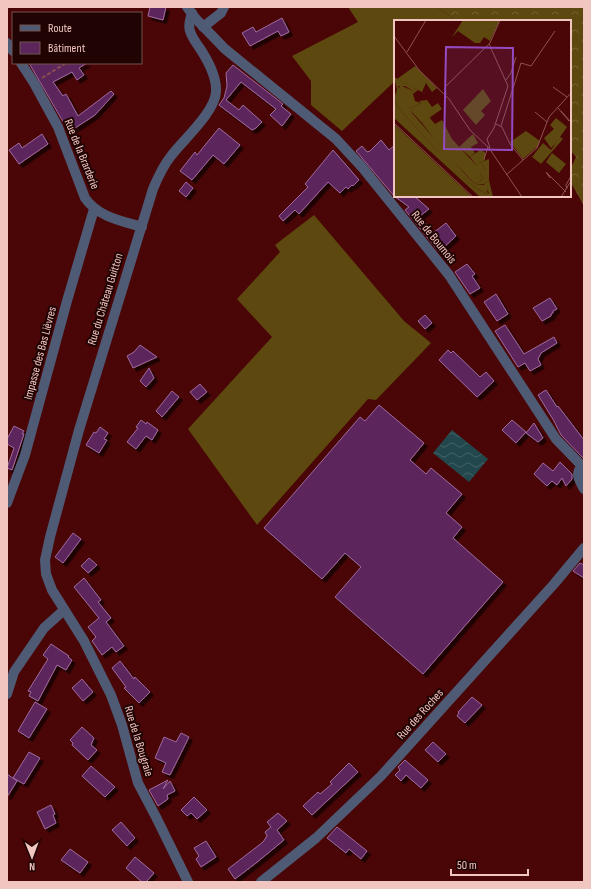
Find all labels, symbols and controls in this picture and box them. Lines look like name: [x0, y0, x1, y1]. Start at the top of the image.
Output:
legend: [12, 12, 142, 64]
inset map: [394, 20, 571, 197]
text: Route: [48, 21, 72, 36]
text: Bâtiment: [48, 41, 86, 56]
street label: Rue de la Brarderie: [61, 117, 103, 192]
street label: Rue de Boumois: [408, 208, 459, 267]
street label: Rue du Château Guitton: [84, 251, 127, 347]
street label: Impasse des Bas Lièvres: [21, 305, 60, 401]
street label: Rue des Roches: [394, 686, 447, 743]
street label: Rue de la Bougraie: [121, 704, 156, 778]
north arrow: [12, 837, 52, 877]
scale bar: [451, 851, 528, 877]
text: 50 m: [457, 858, 477, 873]
text: N: [29, 860, 35, 873]

